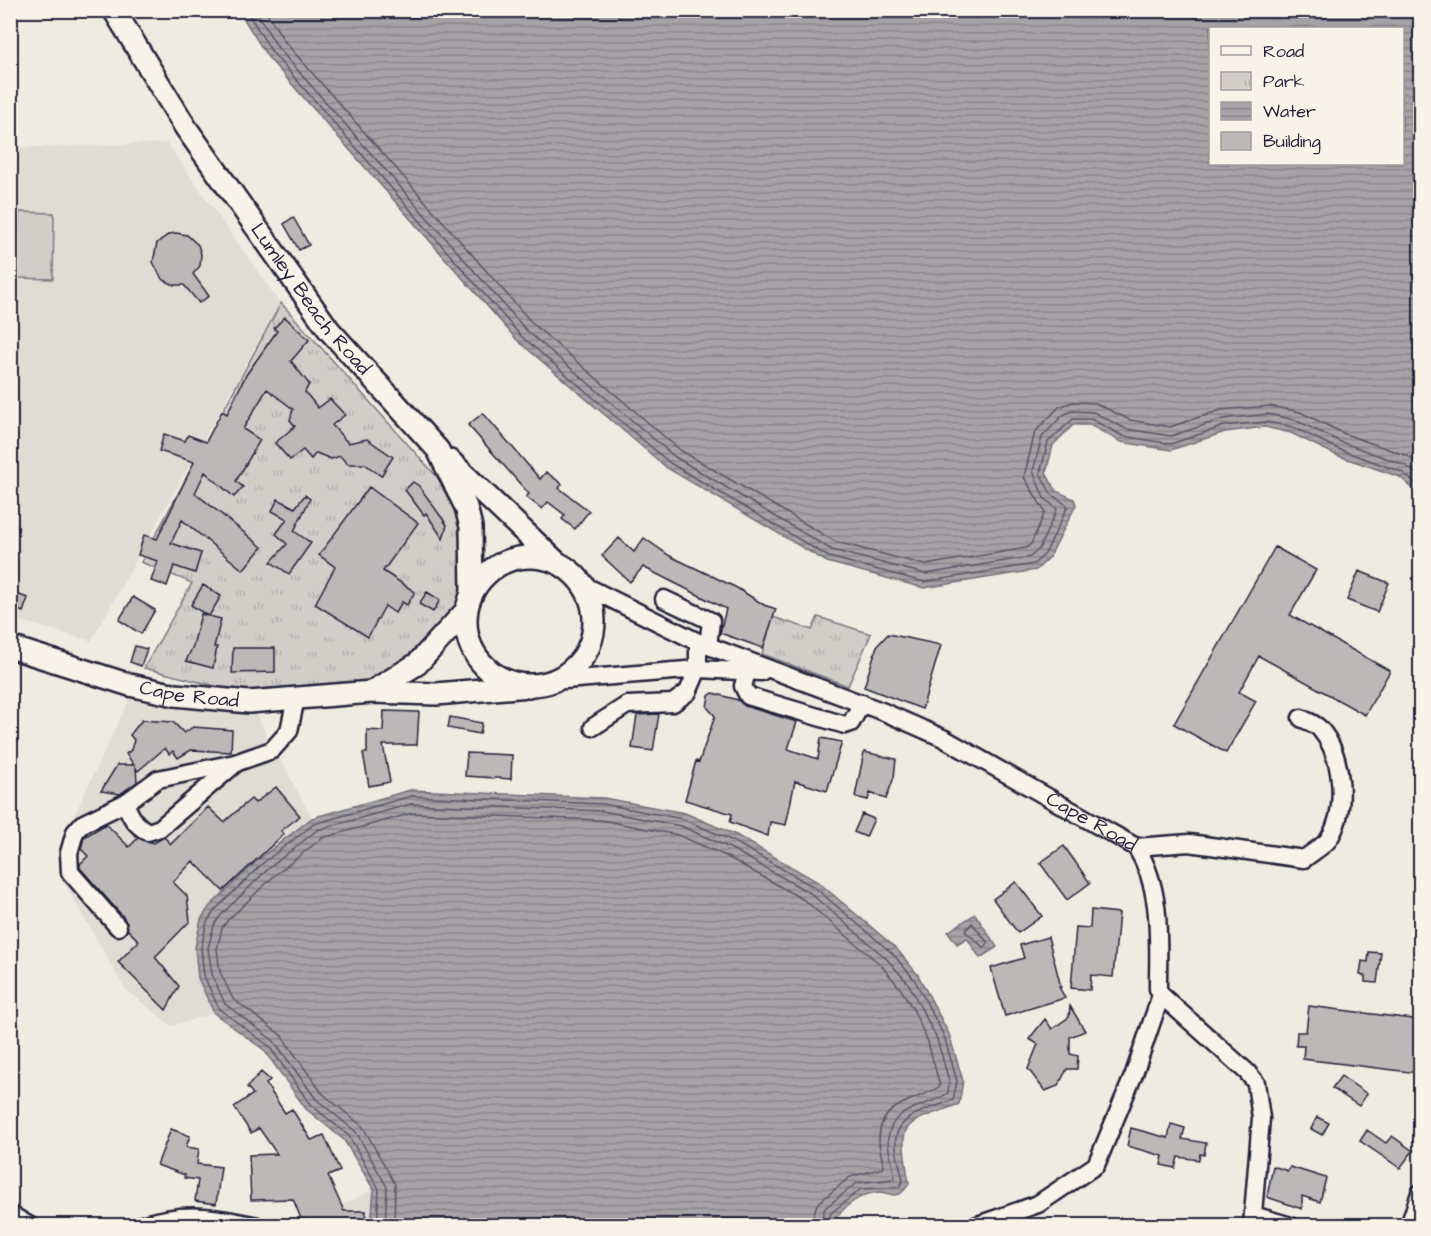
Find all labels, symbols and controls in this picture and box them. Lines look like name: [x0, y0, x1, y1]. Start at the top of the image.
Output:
legend: [1209, 27, 1404, 165]
text: Road: [1263, 39, 1304, 64]
text: Park: [1263, 69, 1305, 94]
text: Water: [1263, 99, 1316, 124]
text: Building: [1263, 129, 1321, 155]
street label: Lumley Beach Road: [244, 218, 377, 381]
street label: Cape Road: [137, 673, 240, 715]
street label: Cape Road: [1041, 785, 1142, 859]

